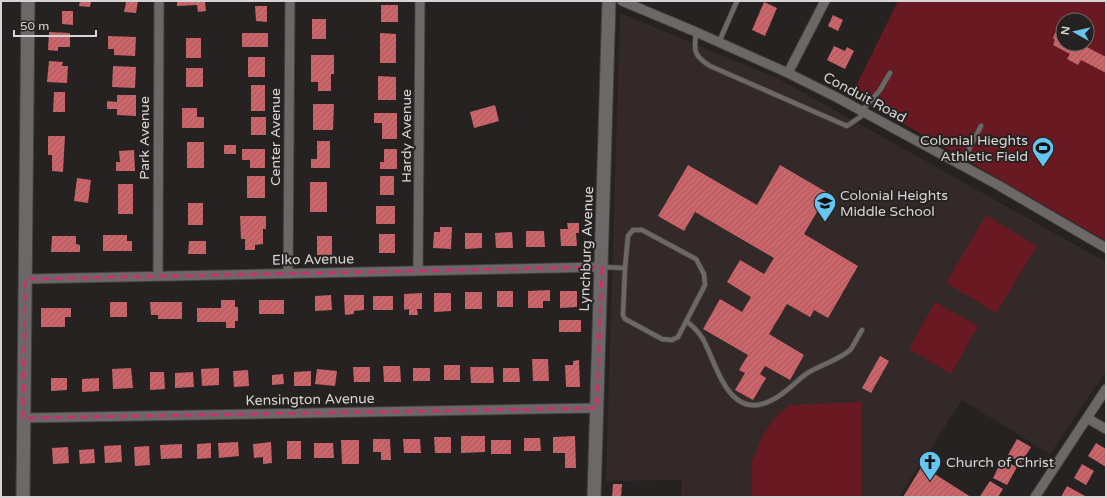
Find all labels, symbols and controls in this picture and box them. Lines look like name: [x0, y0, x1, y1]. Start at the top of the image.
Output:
scale bar: [14, 12, 96, 38]
north arrow: [1055, 12, 1095, 52]
text: 50 m: [20, 19, 49, 33]
text: N: [1059, 25, 1073, 36]
street label: Conduit Road: [820, 68, 909, 126]
street label: Center Avenue: [267, 88, 284, 186]
street label: Hardy Avenue: [398, 89, 415, 183]
street label: Park Avenue: [136, 96, 153, 180]
place label: Colonial Hieghts Athletic Field: [920, 132, 1028, 165]
sports icon: Colonial Hieghts Athletic Field: [1030, 135, 1056, 168]
street label: Lynchburg Avenue: [576, 186, 597, 312]
place label: Colonial Heights Middle School: [840, 187, 948, 220]
school or university icon: Colonial Heights Middle School: [812, 190, 838, 223]
street label: Elko Avenue: [272, 250, 354, 269]
street label: Kensington Avenue: [245, 390, 375, 409]
church icon: Church of Christ: [917, 449, 943, 482]
place label: Church of Christ: [946, 454, 1055, 471]

